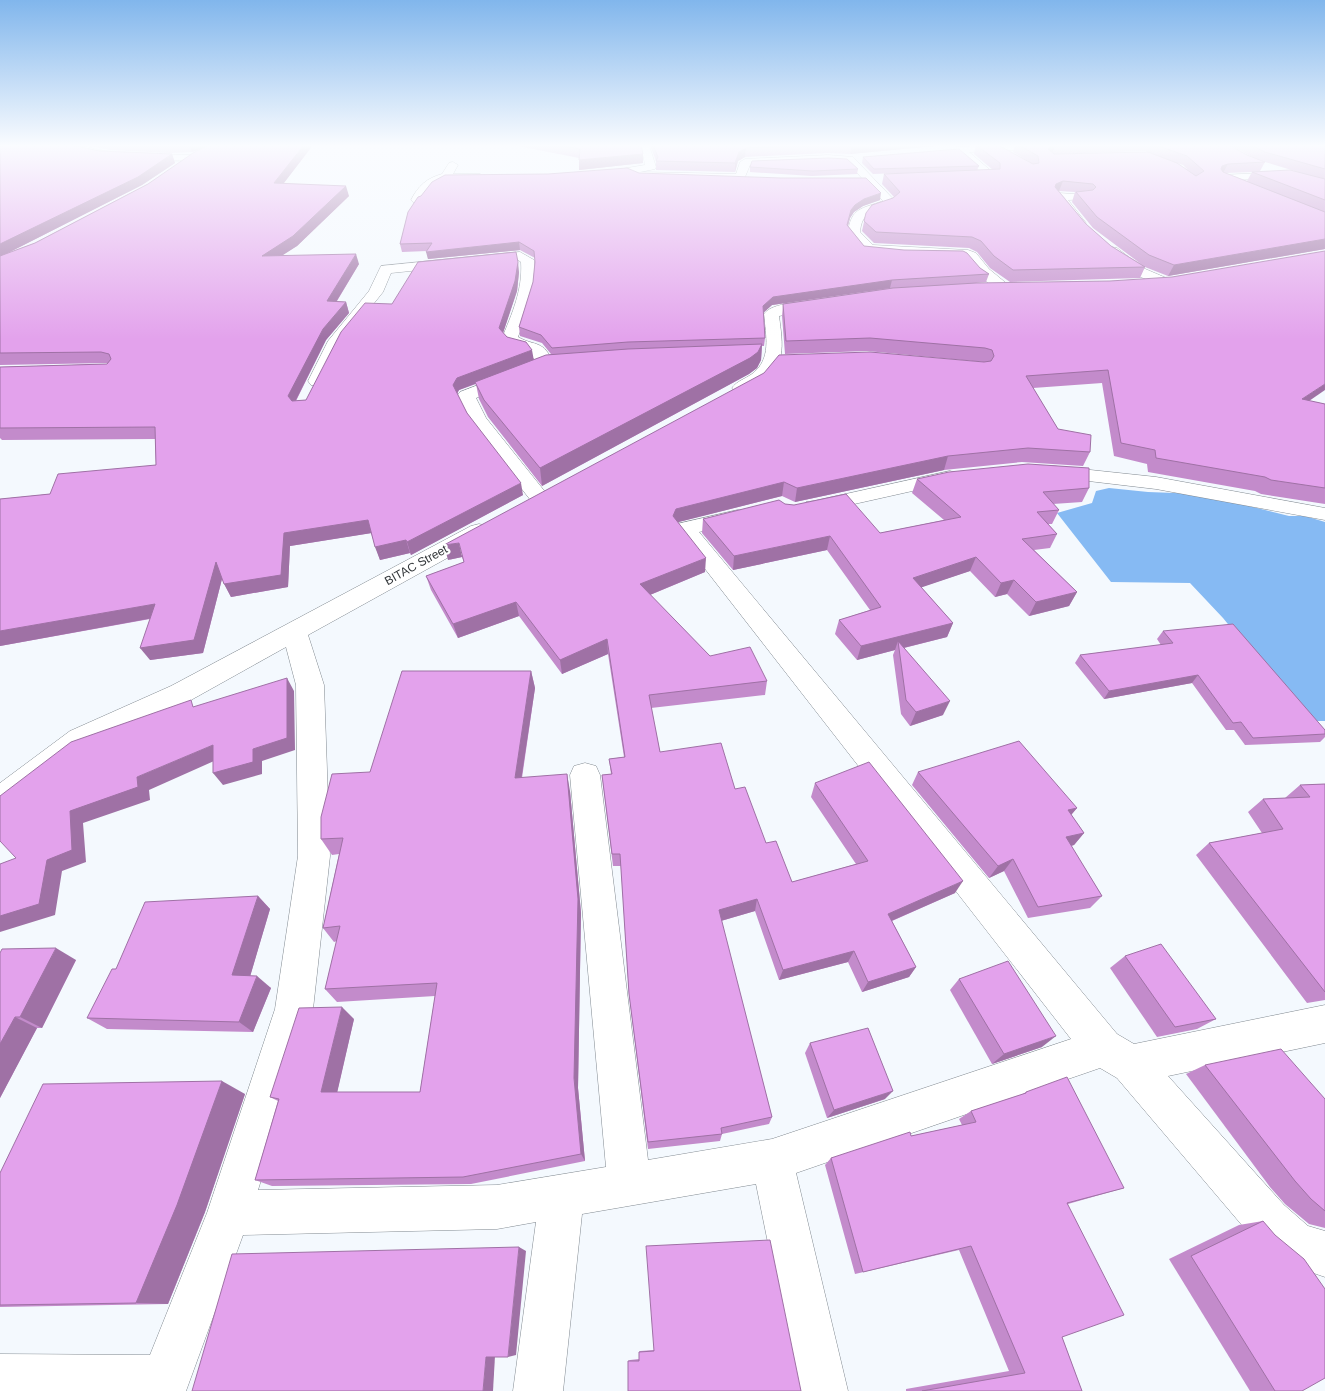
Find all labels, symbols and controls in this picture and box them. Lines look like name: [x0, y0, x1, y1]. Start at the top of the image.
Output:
street label: BITAC Street: [382, 542, 450, 588]

